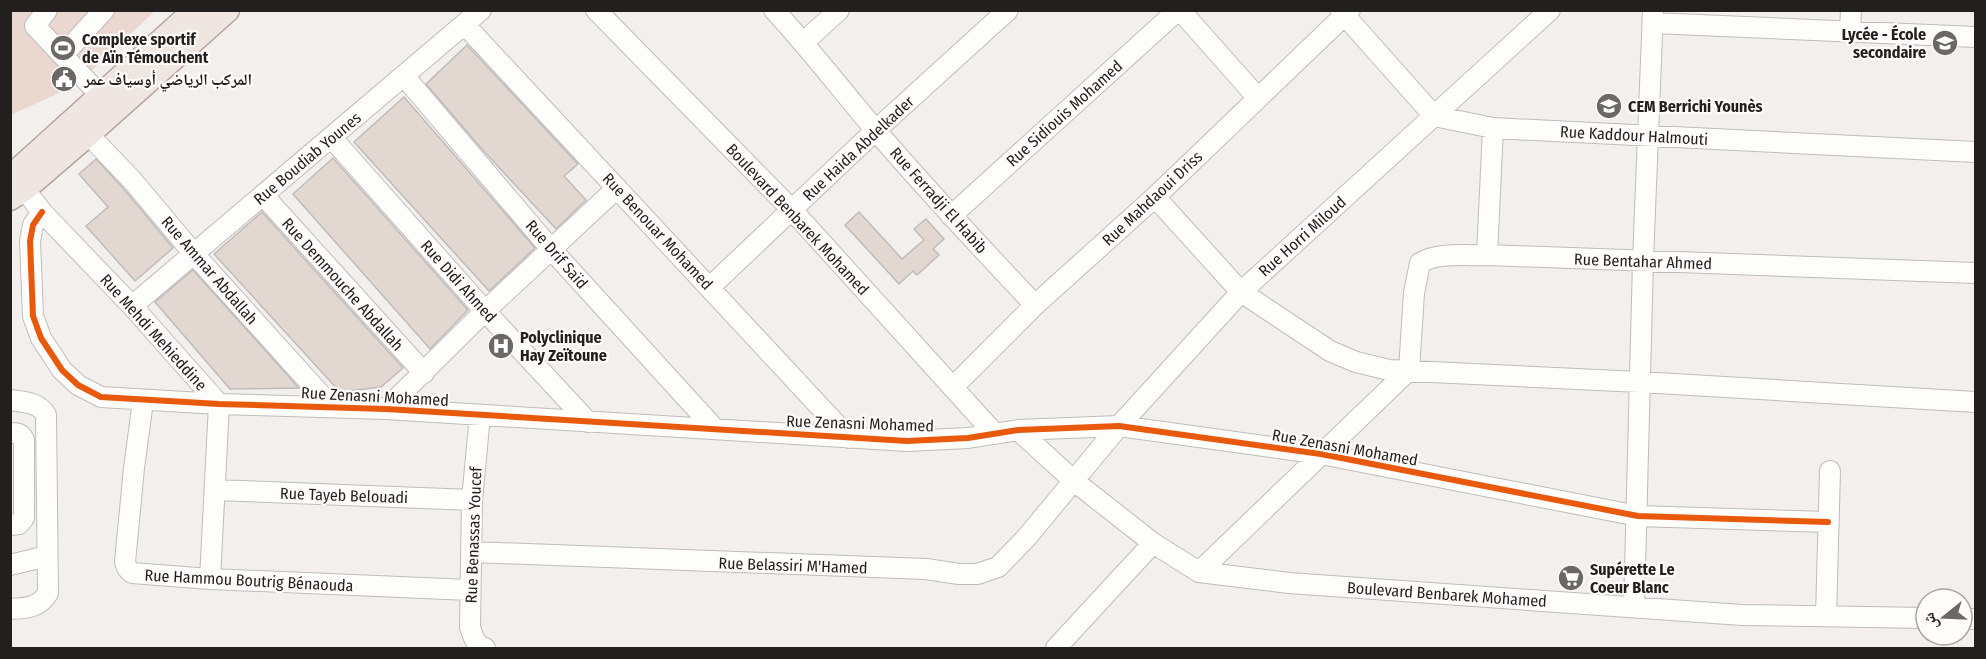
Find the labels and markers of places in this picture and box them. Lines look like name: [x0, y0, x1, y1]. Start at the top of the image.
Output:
place label: Lycée - École secondaire: [1842, 24, 1926, 62]
school or university icon: Lycée - École secondaire: [1930, 28, 1960, 58]
place label: Complexe sportif de Aïn Témouchent: [82, 30, 209, 67]
sports icon: Complexe sportif de Aïn Témouchent: [48, 33, 78, 63]
public building icon: المركب الرياضي أوسياف عمر: [49, 64, 79, 94]
place label: المركب الرياضي أوسياف عمر: [83, 70, 252, 92]
school or university icon: CEM Berrichi Younès: [1594, 91, 1624, 121]
place label: CEM Berrichi Younès: [1628, 97, 1763, 116]
place label: Polyclinique Hay Zeïtoune: [520, 328, 607, 365]
hospital icon: Polyclinique Hay Zeïtoune: [486, 331, 516, 361]
place label: Supérette Le Coeur Blanc: [1590, 560, 1675, 597]
supermarket icon: Supérette Le Coeur Blanc: [1556, 563, 1586, 593]

